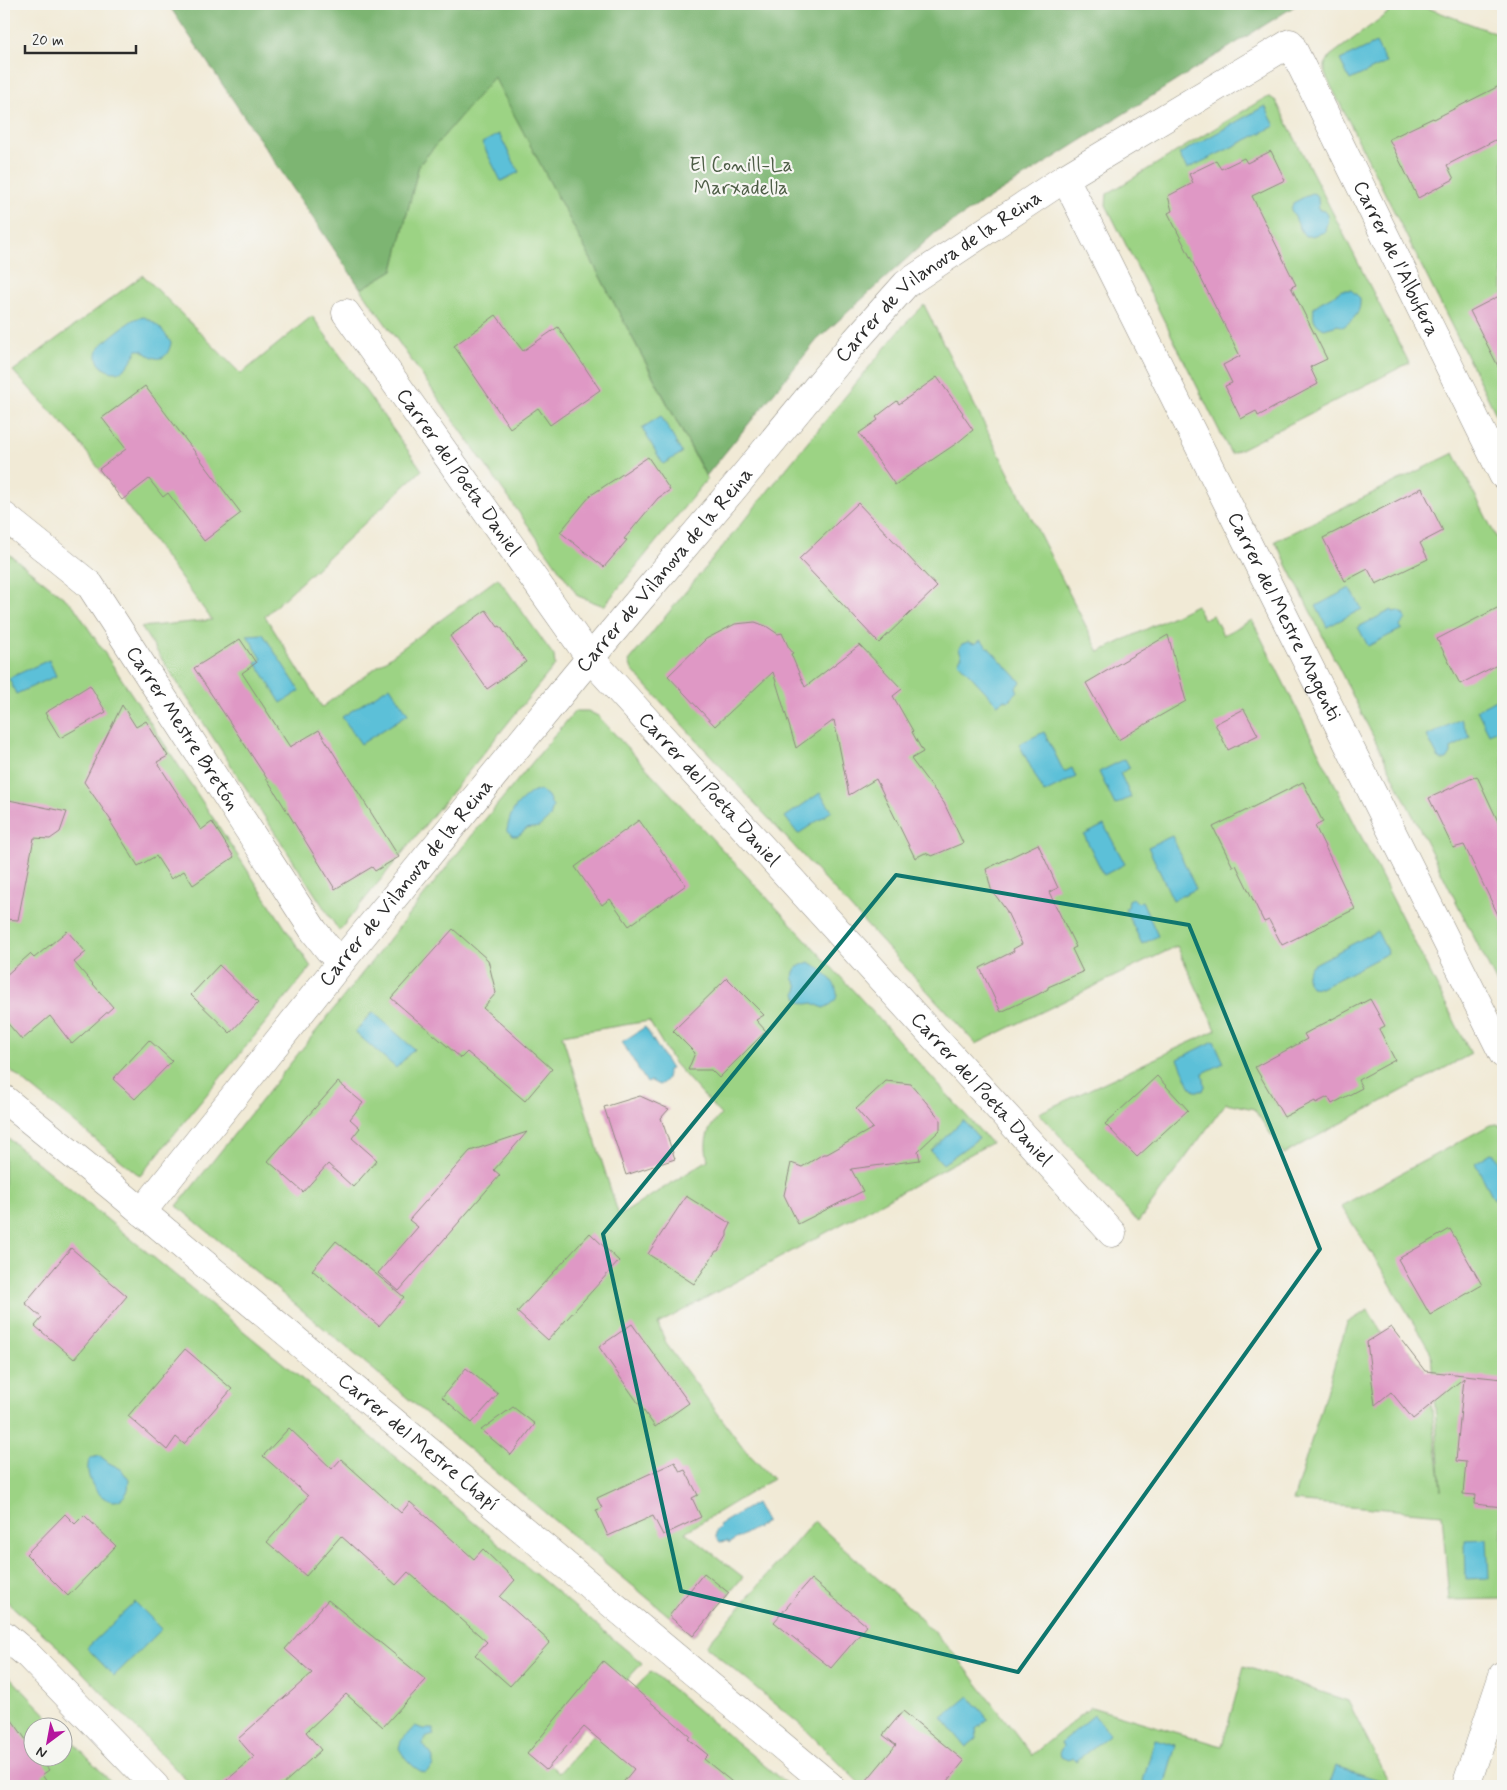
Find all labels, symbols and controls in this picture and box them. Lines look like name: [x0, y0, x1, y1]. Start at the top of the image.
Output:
scale bar: [25, 22, 136, 54]
text: 20 m: [32, 31, 64, 51]
park label: El Conill-La Marxadella: [689, 152, 793, 202]
street label: Carrer de l'Albufera: [1346, 176, 1446, 341]
street label: Carrer de Vilanova de la Reina: [829, 184, 1047, 368]
street label: Carrer del Poeta Daniel: [390, 383, 527, 562]
street label: Carrer de Vilanova de la Reina: [570, 461, 759, 678]
street label: Carrer del Mestre Magenti: [1221, 508, 1348, 725]
street label: Carrer Mestre Bretón: [120, 641, 246, 816]
street label: Carrer del Poeta Daniel: [632, 706, 786, 872]
street label: Carrer de Vilanova de la Reina: [313, 773, 499, 992]
street label: Carrer del Poeta Daniel: [904, 1006, 1059, 1172]
street label: Carrer del Mestre Chapí: [332, 1367, 505, 1517]
north arrow: [22, 1718, 72, 1768]
text: N: [33, 1742, 50, 1762]

